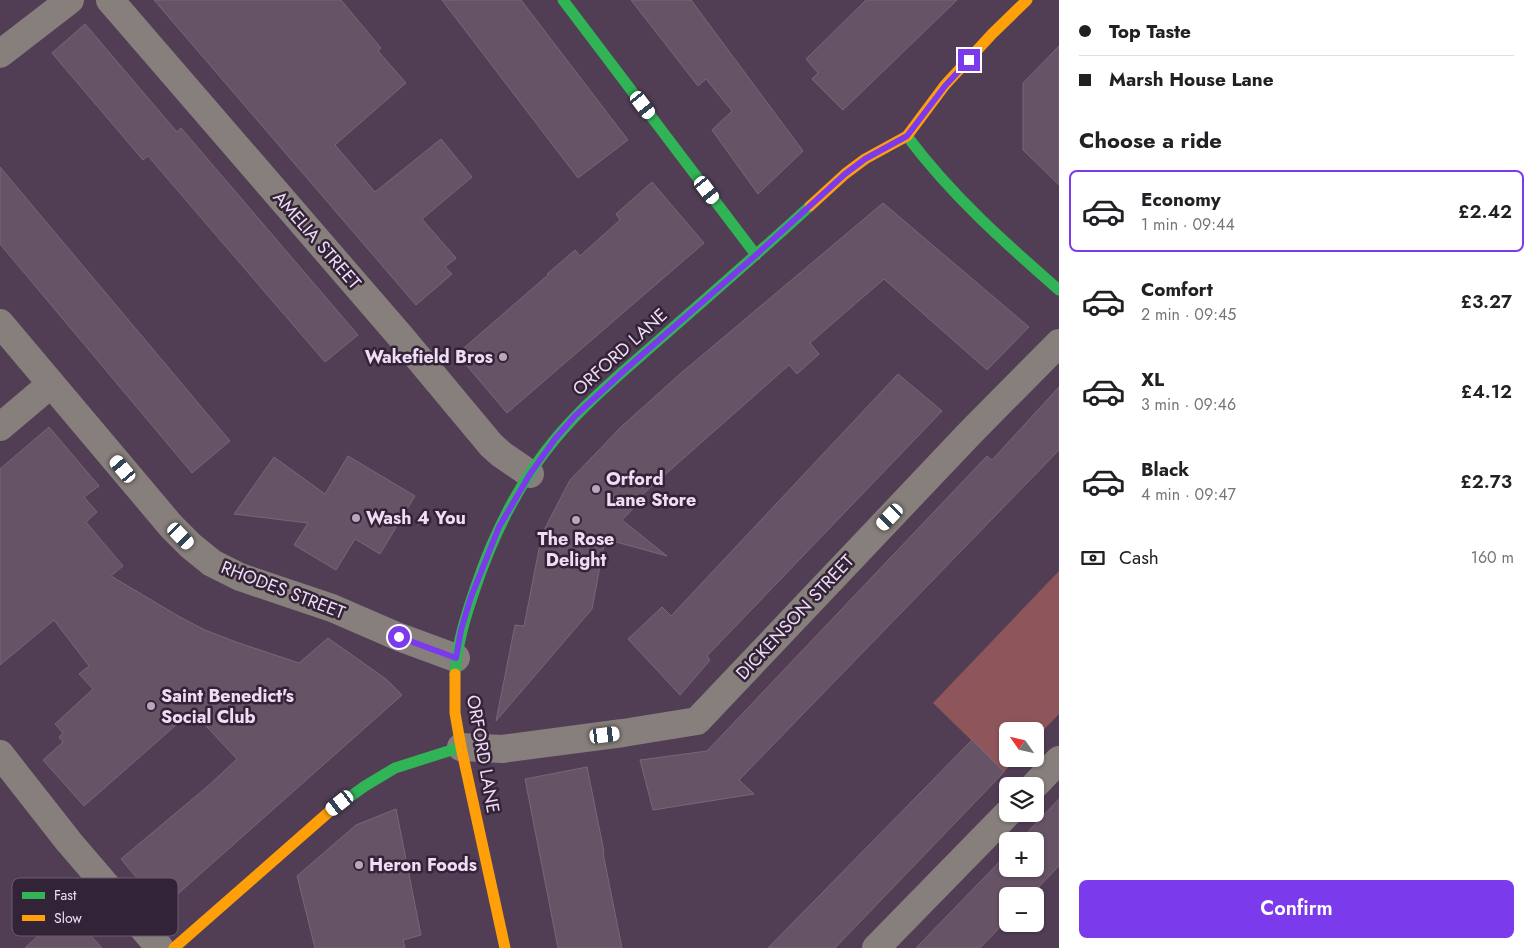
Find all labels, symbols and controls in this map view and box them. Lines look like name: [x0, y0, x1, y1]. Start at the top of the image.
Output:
text: Top Taste: [1109, 18, 1191, 45]
route end: [958, 49, 980, 71]
text: Marsh House Lane: [1109, 66, 1274, 93]
car: [627, 89, 658, 121]
text: Choose a ride: [1079, 124, 1222, 156]
car: [691, 174, 722, 206]
street label: AMELIA STREET: [267, 185, 367, 295]
text: Economy: [1141, 186, 1221, 213]
icon: car: [1081, 189, 1126, 234]
text: £2.42: [1458, 198, 1512, 225]
text: 1 min · 09:44: [1141, 213, 1235, 236]
text: Comfort: [1141, 276, 1213, 303]
icon: car: [1081, 279, 1126, 324]
text: £3.27: [1461, 288, 1512, 315]
street label: ORFORD LANE: [567, 302, 673, 402]
text: 2 min · 09:45: [1141, 303, 1236, 326]
place label: Wakefield Bros: [365, 344, 493, 370]
marker: Wakefield Bros: [497, 351, 509, 363]
text: XL: [1141, 366, 1164, 393]
icon: car: [1081, 369, 1126, 414]
text: £4.12: [1461, 378, 1512, 405]
text: 3 min · 09:46: [1141, 393, 1236, 416]
car: [107, 453, 138, 485]
text: Black: [1141, 456, 1189, 483]
icon: car: [1081, 459, 1126, 504]
place label: Orford Lane Store: [606, 466, 696, 513]
text: £2.73: [1460, 468, 1512, 495]
marker: Orford Lane Store: [590, 483, 602, 495]
text: 4 min · 09:47: [1141, 483, 1236, 506]
car: [874, 501, 905, 533]
place label: Wash 4 You: [366, 505, 466, 531]
marker: Wash 4 You: [350, 512, 362, 524]
marker: The Rose Delight: [570, 514, 582, 526]
car: [165, 520, 196, 552]
place label: The Rose Delight: [538, 526, 614, 573]
icon: cash: [1079, 544, 1107, 572]
text: Cash: [1119, 544, 1159, 571]
text: 160 m: [1471, 546, 1514, 569]
street label: DICKENSON STREET: [730, 548, 860, 685]
street label: RHODES STREET: [217, 554, 349, 626]
route start: [388, 626, 410, 648]
place label: Saint Benedict's Social Club: [161, 683, 294, 730]
street label: ORFORD LANE: [460, 693, 506, 815]
marker: Saint Benedict's Social Club: [145, 700, 157, 712]
north arrow: [999, 722, 1044, 768]
map controls: [999, 722, 1044, 932]
car: [589, 726, 620, 744]
button: layers: [999, 777, 1044, 822]
car: [323, 788, 356, 818]
button: +: [999, 832, 1044, 877]
place label: Heron Foods: [369, 852, 477, 878]
marker: Heron Foods: [353, 859, 365, 871]
legend: [12, 878, 178, 936]
button: Confirm: [1079, 880, 1514, 938]
text: Fast: [54, 885, 77, 905]
button: −: [999, 887, 1044, 932]
text: Slow: [54, 908, 82, 928]

